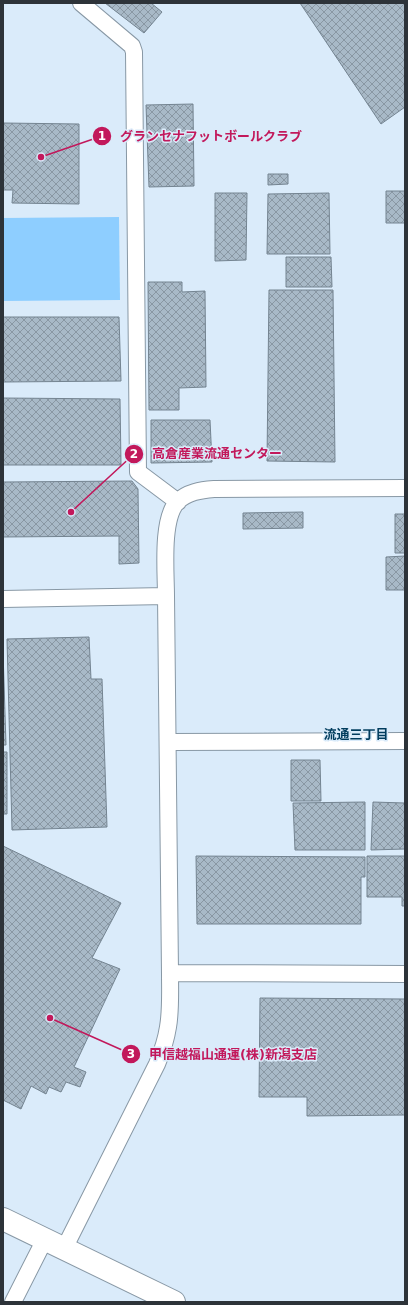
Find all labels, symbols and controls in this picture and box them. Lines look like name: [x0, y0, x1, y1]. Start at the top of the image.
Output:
callout: グランセナフットボールクラブ: [92, 124, 310, 149]
text: 1: [98, 129, 106, 143]
text: グランセナフットボールクラブ: [120, 129, 302, 144]
callout: 高倉産業流通センター: [124, 441, 290, 466]
text: 高倉産業流通センター: [152, 446, 282, 461]
text: 2: [130, 447, 138, 461]
district label: 流通三丁目: [323, 727, 389, 742]
callout: 甲信越福山通運(株)新潟支店: [121, 1042, 325, 1067]
text: 3: [127, 1047, 135, 1061]
text: 甲信越福山通運(株)新潟支店: [149, 1047, 317, 1062]

